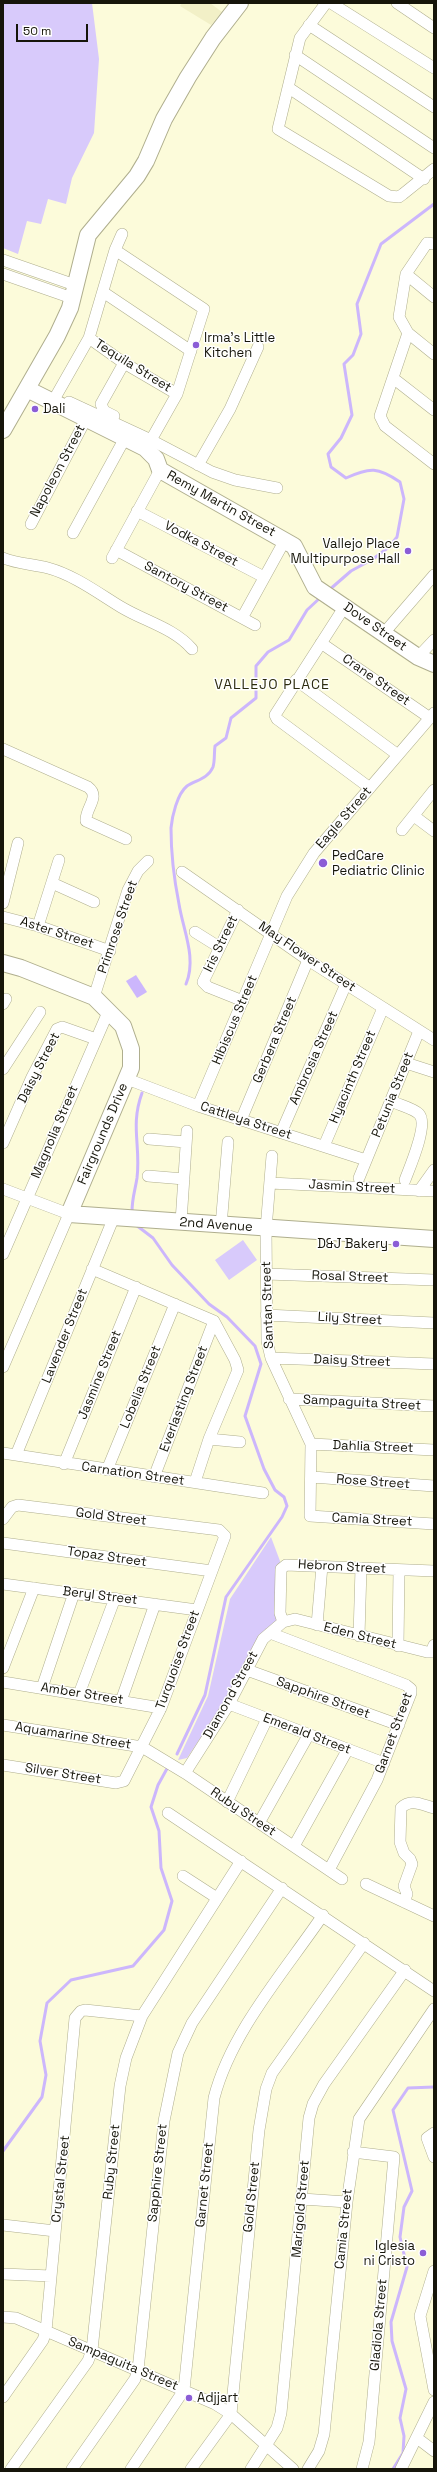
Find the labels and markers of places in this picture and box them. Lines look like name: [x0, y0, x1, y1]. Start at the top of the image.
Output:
place label: Irma's Little Kitchen: [204, 330, 275, 361]
marker: Irma's Little Kitchen: [191, 340, 201, 350]
place label: Dali: [43, 401, 65, 417]
marker: Dali: [30, 404, 40, 414]
place label: Vallejo Place Multipurpose Hall: [291, 536, 400, 567]
marker: Vallejo Place Multipurpose Hall: [403, 546, 413, 556]
place label: PedCare Pediatric Clinic: [332, 848, 425, 879]
marker: PedCare Pediatric Clinic: [317, 857, 329, 869]
place label: D&J Bakery: [317, 1236, 388, 1252]
marker: D&J Bakery: [391, 1239, 401, 1249]
place label: Iglesia ni Cristo: [364, 2238, 415, 2269]
marker: Iglesia ni Cristo: [418, 2248, 428, 2258]
place label: Adjjart: [197, 2390, 238, 2406]
marker: Adjjart: [184, 2393, 194, 2403]

